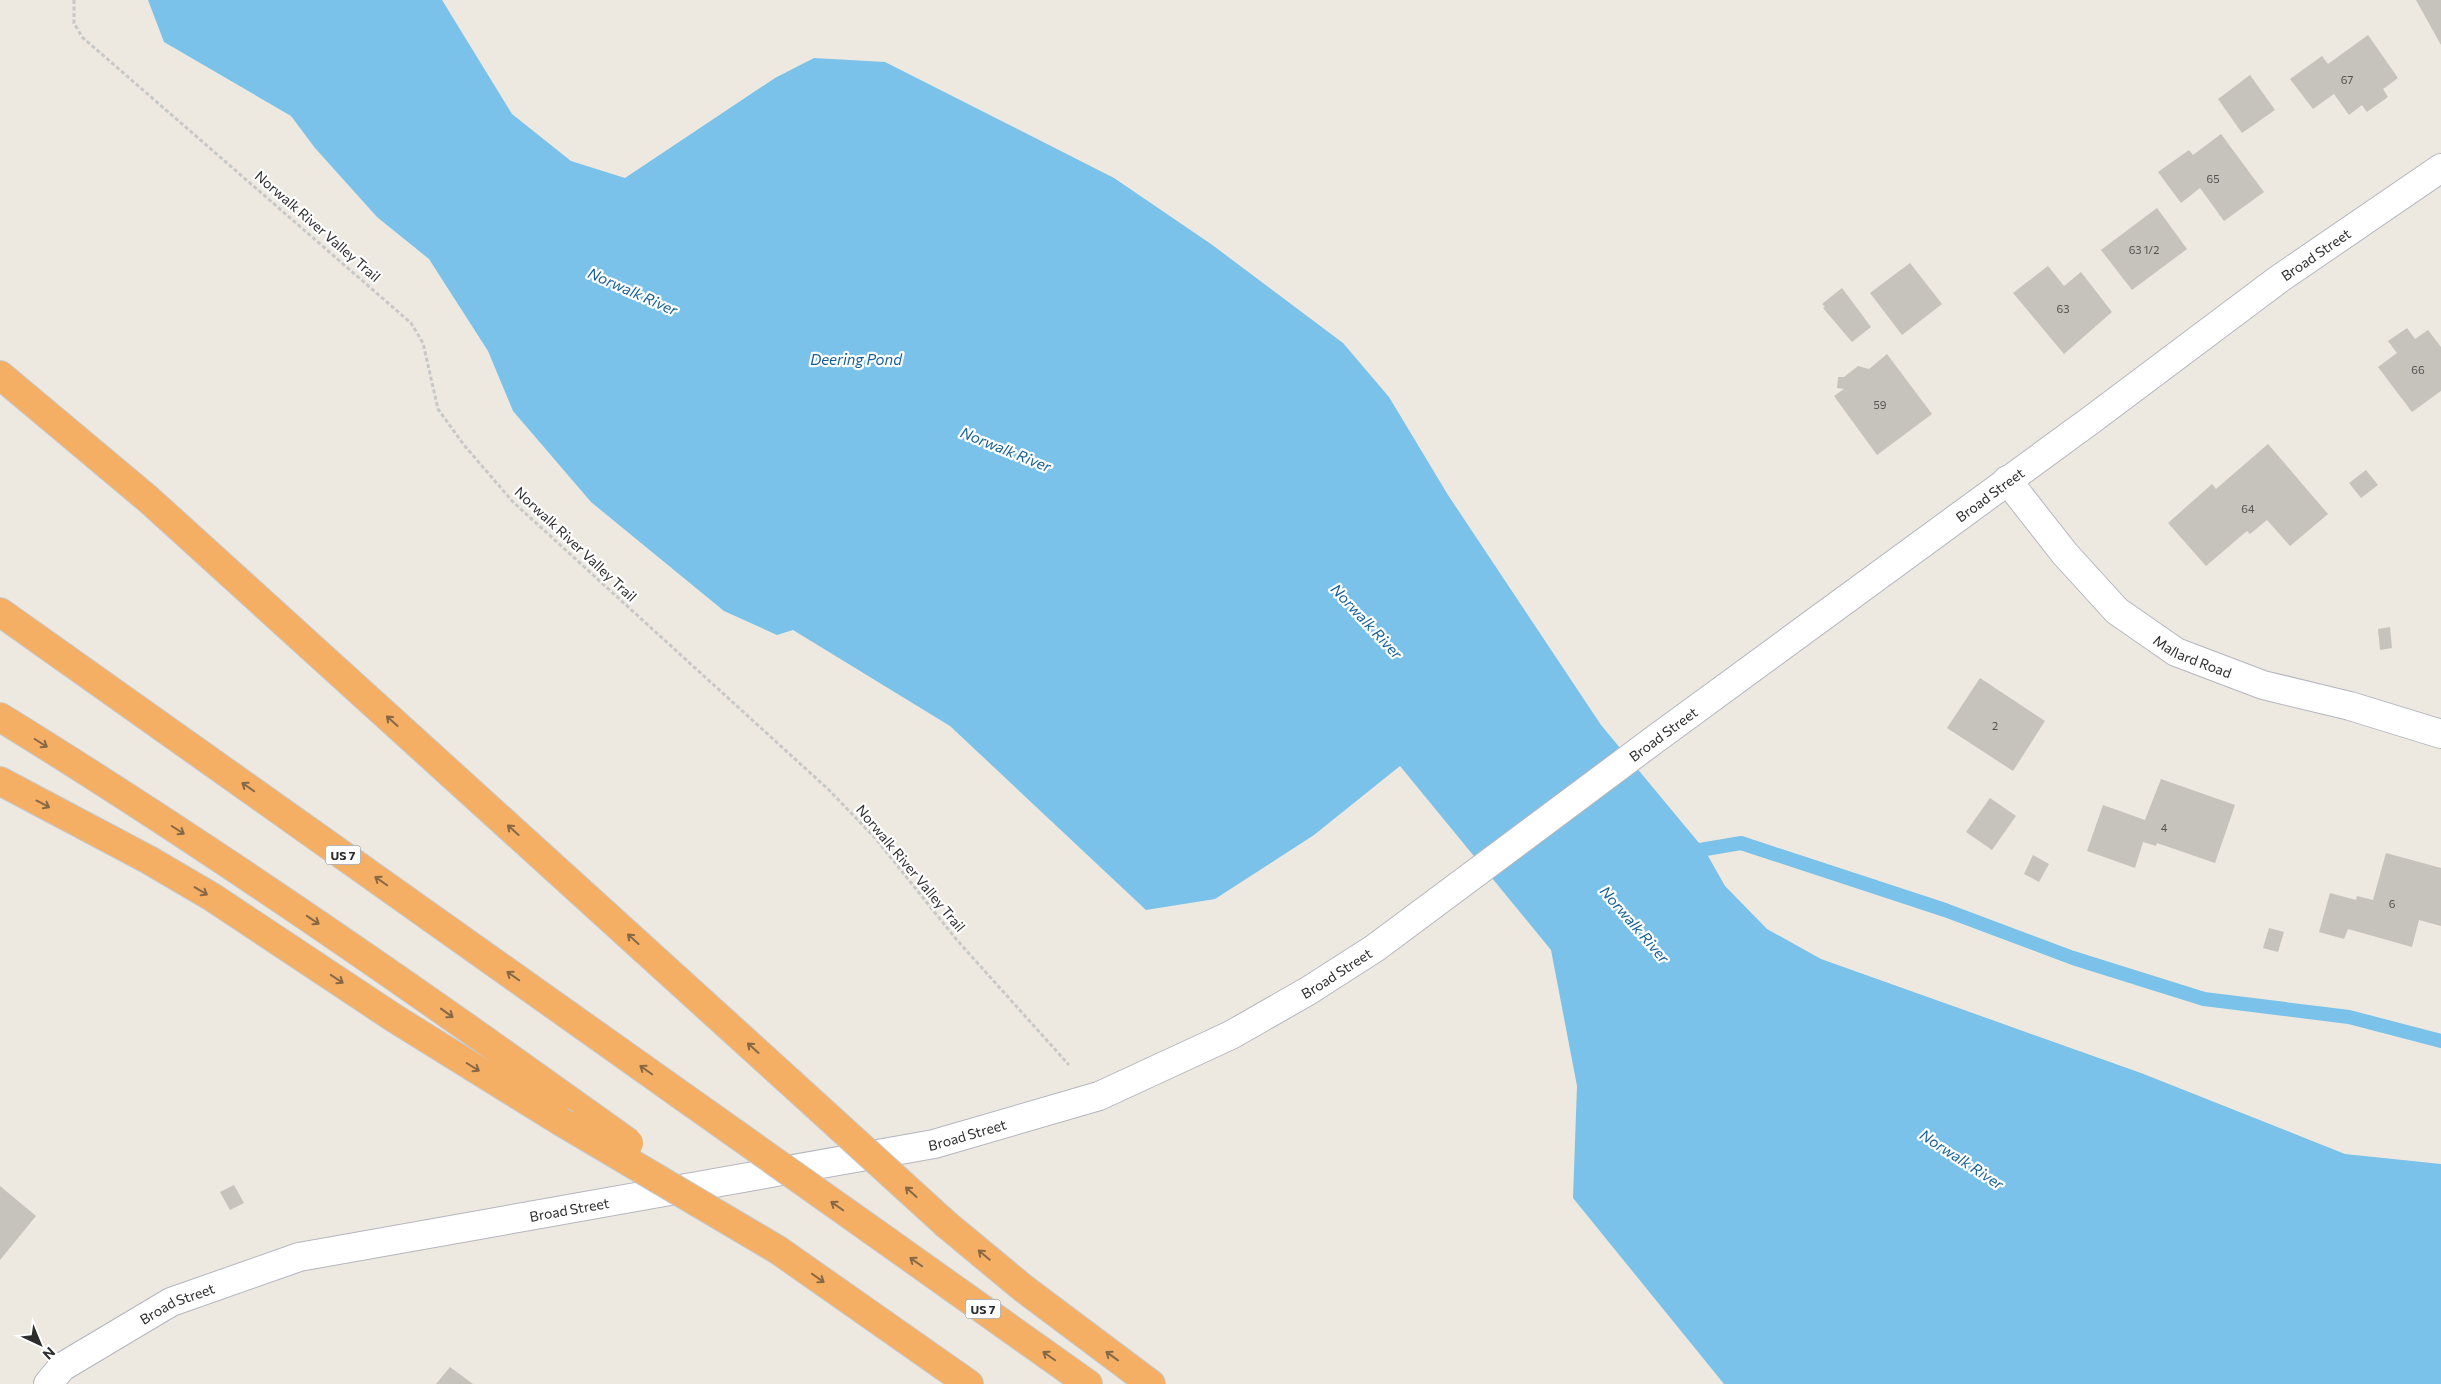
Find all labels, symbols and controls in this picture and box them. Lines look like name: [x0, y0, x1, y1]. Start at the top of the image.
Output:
house number: 67: [2341, 73, 2353, 86]
street label: Norwalk River Valley Trail: [252, 167, 384, 285]
house number: 65: [2207, 172, 2220, 185]
street label: Broad Street: [2277, 224, 2354, 284]
house number: 63 1/2: [2129, 243, 2159, 256]
water label: Norwalk River: [585, 263, 681, 319]
house number: 63: [2057, 302, 2069, 315]
water label: Deering Pond: [810, 350, 903, 368]
house number: 66: [2411, 363, 2425, 376]
house number: 59: [1874, 398, 1887, 411]
water label: Norwalk River: [958, 423, 1055, 476]
street label: Broad Street: [1952, 464, 2027, 525]
street label: Norwalk River Valley Trail: [512, 483, 640, 605]
house number: 64: [2241, 502, 2255, 515]
water label: Norwalk River: [1328, 580, 1407, 663]
street label: Mallard Road: [2151, 631, 2234, 681]
street label: Broad Street: [1625, 703, 1700, 764]
one-way arrow: [386, 715, 399, 727]
house number: 2: [1992, 719, 1998, 732]
one-way arrow: [34, 738, 48, 748]
one-way arrow: [241, 782, 255, 792]
one-way arrow: [35, 799, 50, 809]
street label: Norwalk River Valley Trail: [853, 801, 969, 935]
house number: 4: [2161, 821, 2168, 834]
one-way arrow: [506, 824, 519, 836]
one-way arrow: [171, 825, 185, 835]
road number: US 7: [326, 846, 360, 864]
one-way arrow: [375, 876, 388, 887]
water label: Norwalk River: [1597, 882, 1674, 967]
one-way arrow: [193, 886, 207, 896]
house number: 6: [2389, 897, 2396, 910]
one-way arrow: [306, 915, 320, 925]
one-way arrow: [626, 933, 639, 945]
street label: Broad Street: [1298, 944, 1375, 1002]
one-way arrow: [507, 970, 520, 981]
one-way arrow: [330, 974, 344, 984]
one-way arrow: [440, 1007, 453, 1018]
one-way arrow: [747, 1042, 760, 1054]
one-way arrow: [466, 1063, 480, 1073]
one-way arrow: [639, 1065, 653, 1075]
street label: Broad Street: [927, 1115, 1008, 1153]
water label: Norwalk River: [1917, 1125, 2008, 1193]
one-way arrow: [904, 1186, 917, 1198]
street label: Broad Street: [528, 1193, 611, 1224]
one-way arrow: [830, 1201, 844, 1211]
one-way arrow: [977, 1250, 990, 1261]
one-way arrow: [909, 1257, 923, 1267]
one-way arrow: [811, 1273, 825, 1283]
street label: Broad Street: [136, 1279, 217, 1327]
road number: US 7: [966, 1300, 1000, 1318]
north arrow: [15, 1319, 65, 1369]
text: N: [40, 1344, 59, 1363]
one-way arrow: [1105, 1350, 1119, 1361]
one-way arrow: [1042, 1351, 1056, 1361]

